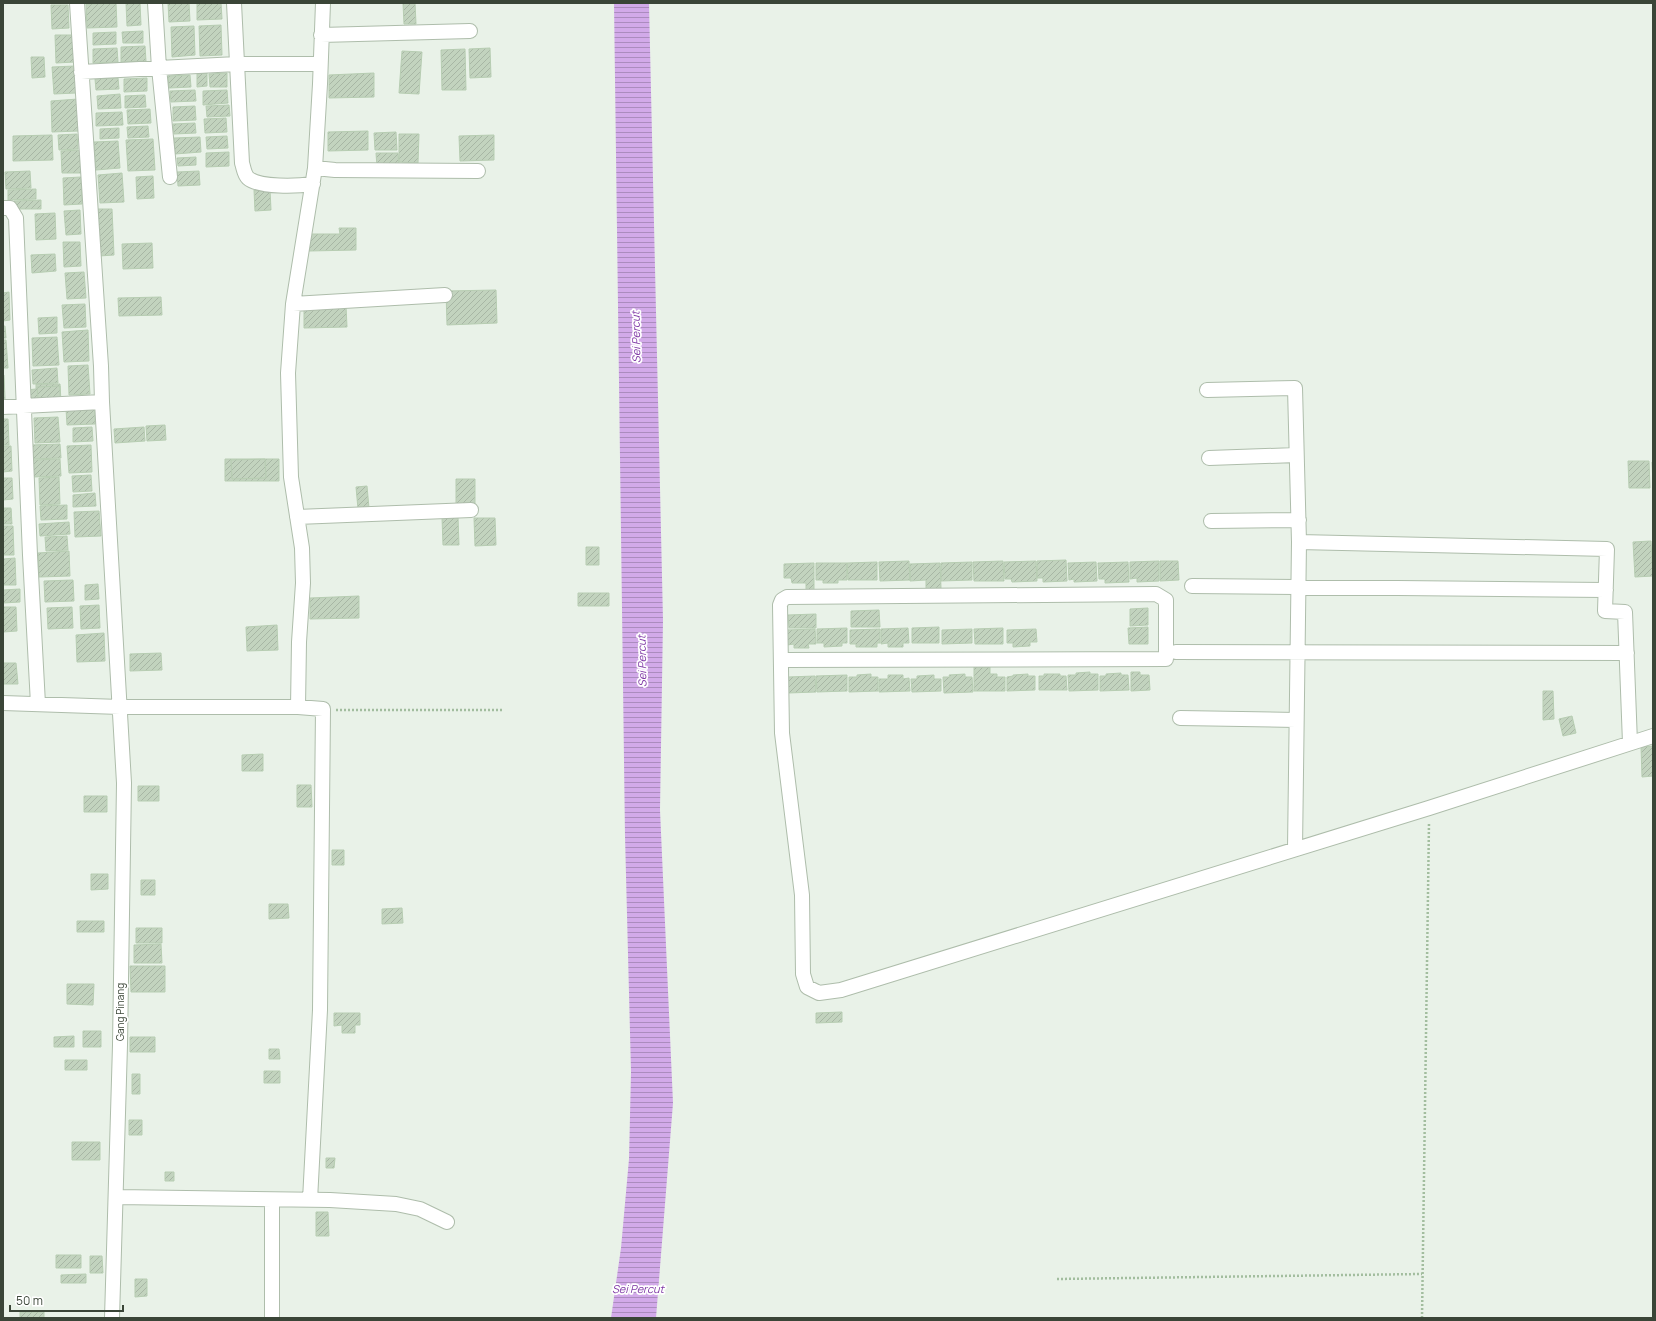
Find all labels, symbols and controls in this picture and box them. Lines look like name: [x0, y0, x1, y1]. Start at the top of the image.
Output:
water label: Sei Percut: [628, 309, 643, 363]
water label: Sei Percut: [634, 633, 649, 687]
street label: Gang Pinang: [113, 983, 127, 1041]
water label: Sei Percut: [612, 1281, 666, 1296]
scale bar: [10, 1287, 123, 1313]
text: 50 m: [16, 1292, 43, 1309]

